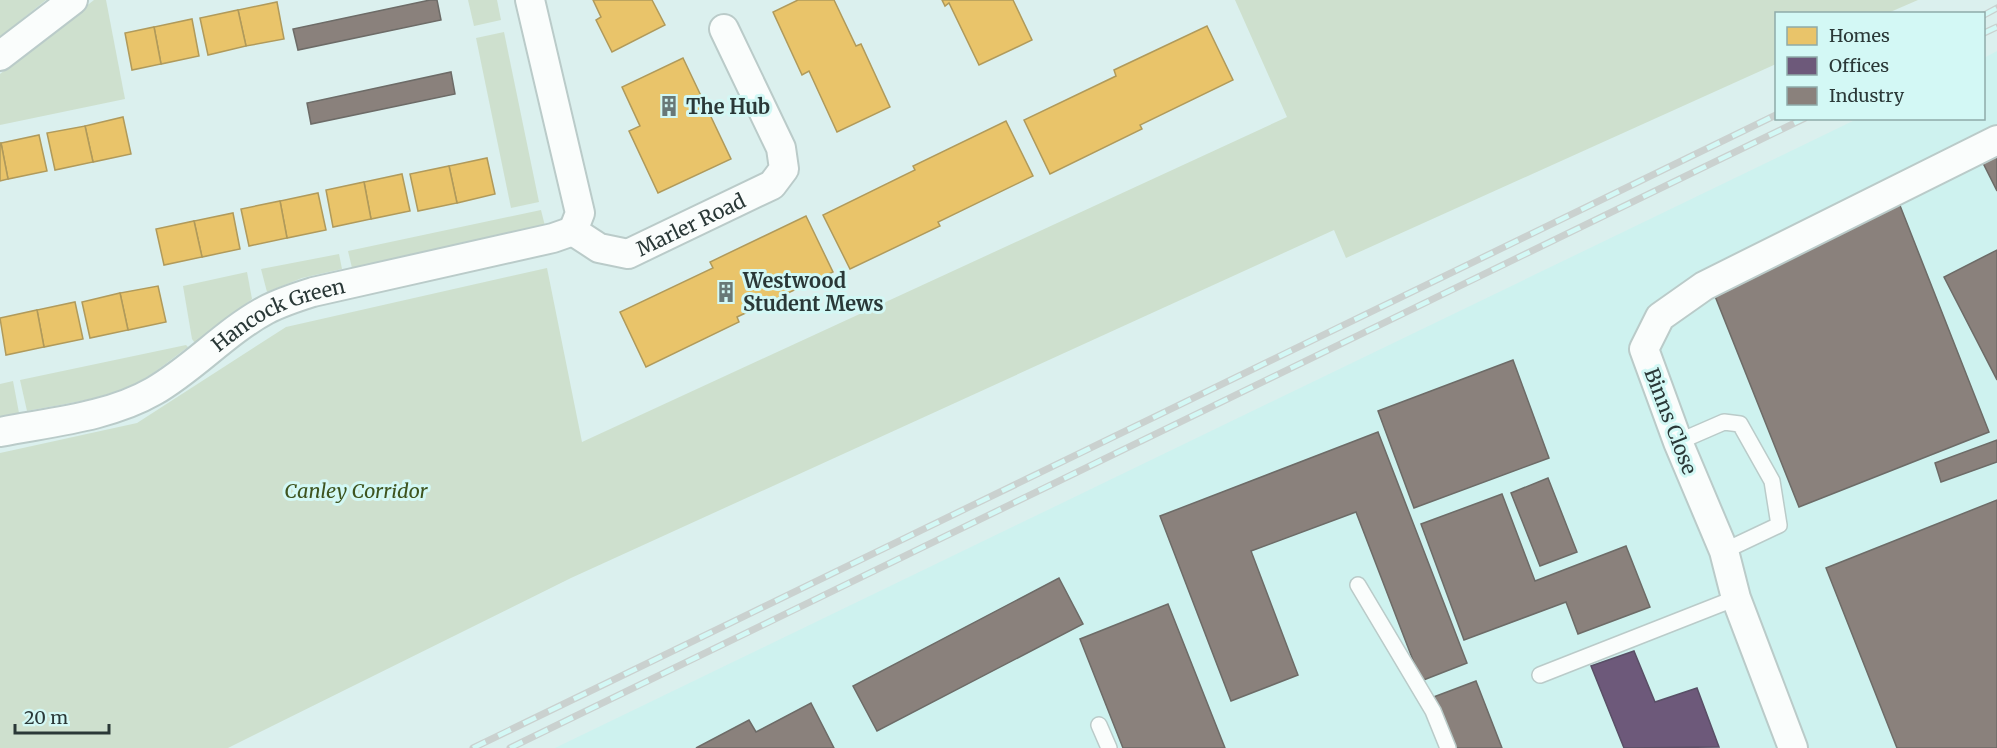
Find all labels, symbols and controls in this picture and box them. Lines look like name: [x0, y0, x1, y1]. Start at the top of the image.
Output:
legend: [1775, 12, 1985, 120]
text: Homes: [1829, 24, 1890, 47]
text: Offices: [1829, 54, 1889, 77]
text: Industry: [1829, 84, 1905, 107]
building icon: The Hub: [657, 94, 681, 118]
place label: The Hub: [686, 94, 770, 119]
street label: Marler Road: [632, 187, 749, 261]
place label: Westwood Student Mews: [742, 268, 884, 316]
street label: Hancock Green: [206, 273, 347, 356]
building icon: Westwood Student Mews: [714, 280, 738, 304]
street label: Binns Close: [1639, 364, 1703, 478]
park label: Canley Corridor: [284, 478, 429, 503]
scale bar: [15, 697, 110, 735]
text: 20 m: [24, 706, 68, 729]

